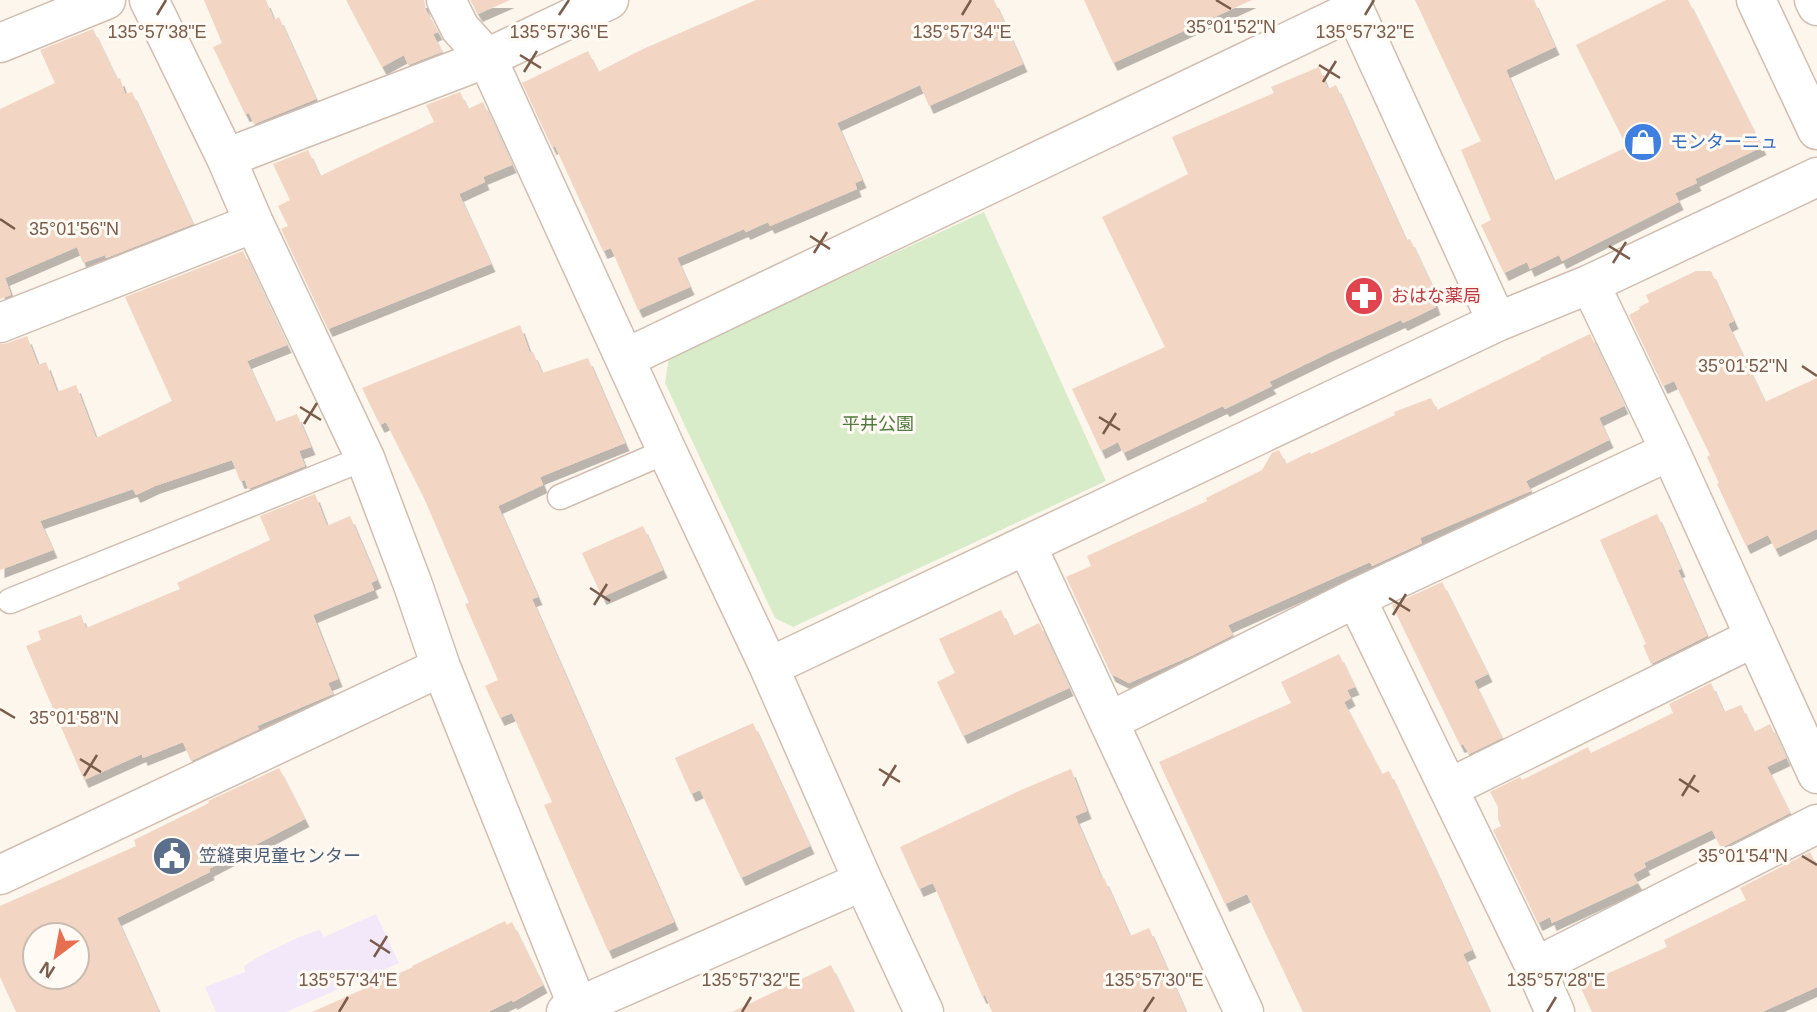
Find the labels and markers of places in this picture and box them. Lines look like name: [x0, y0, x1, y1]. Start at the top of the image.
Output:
shop icon: モンターニュ: [1622, 121, 1664, 163]
place label: モンターニュ: [1670, 132, 1778, 152]
pharmacy icon: おはな薬局: [1343, 275, 1385, 317]
place label: おはな薬局: [1391, 286, 1481, 306]
public building icon: 笠縫東児童センター: [151, 835, 193, 877]
place label: 笠縫東児童センター: [199, 846, 361, 866]

